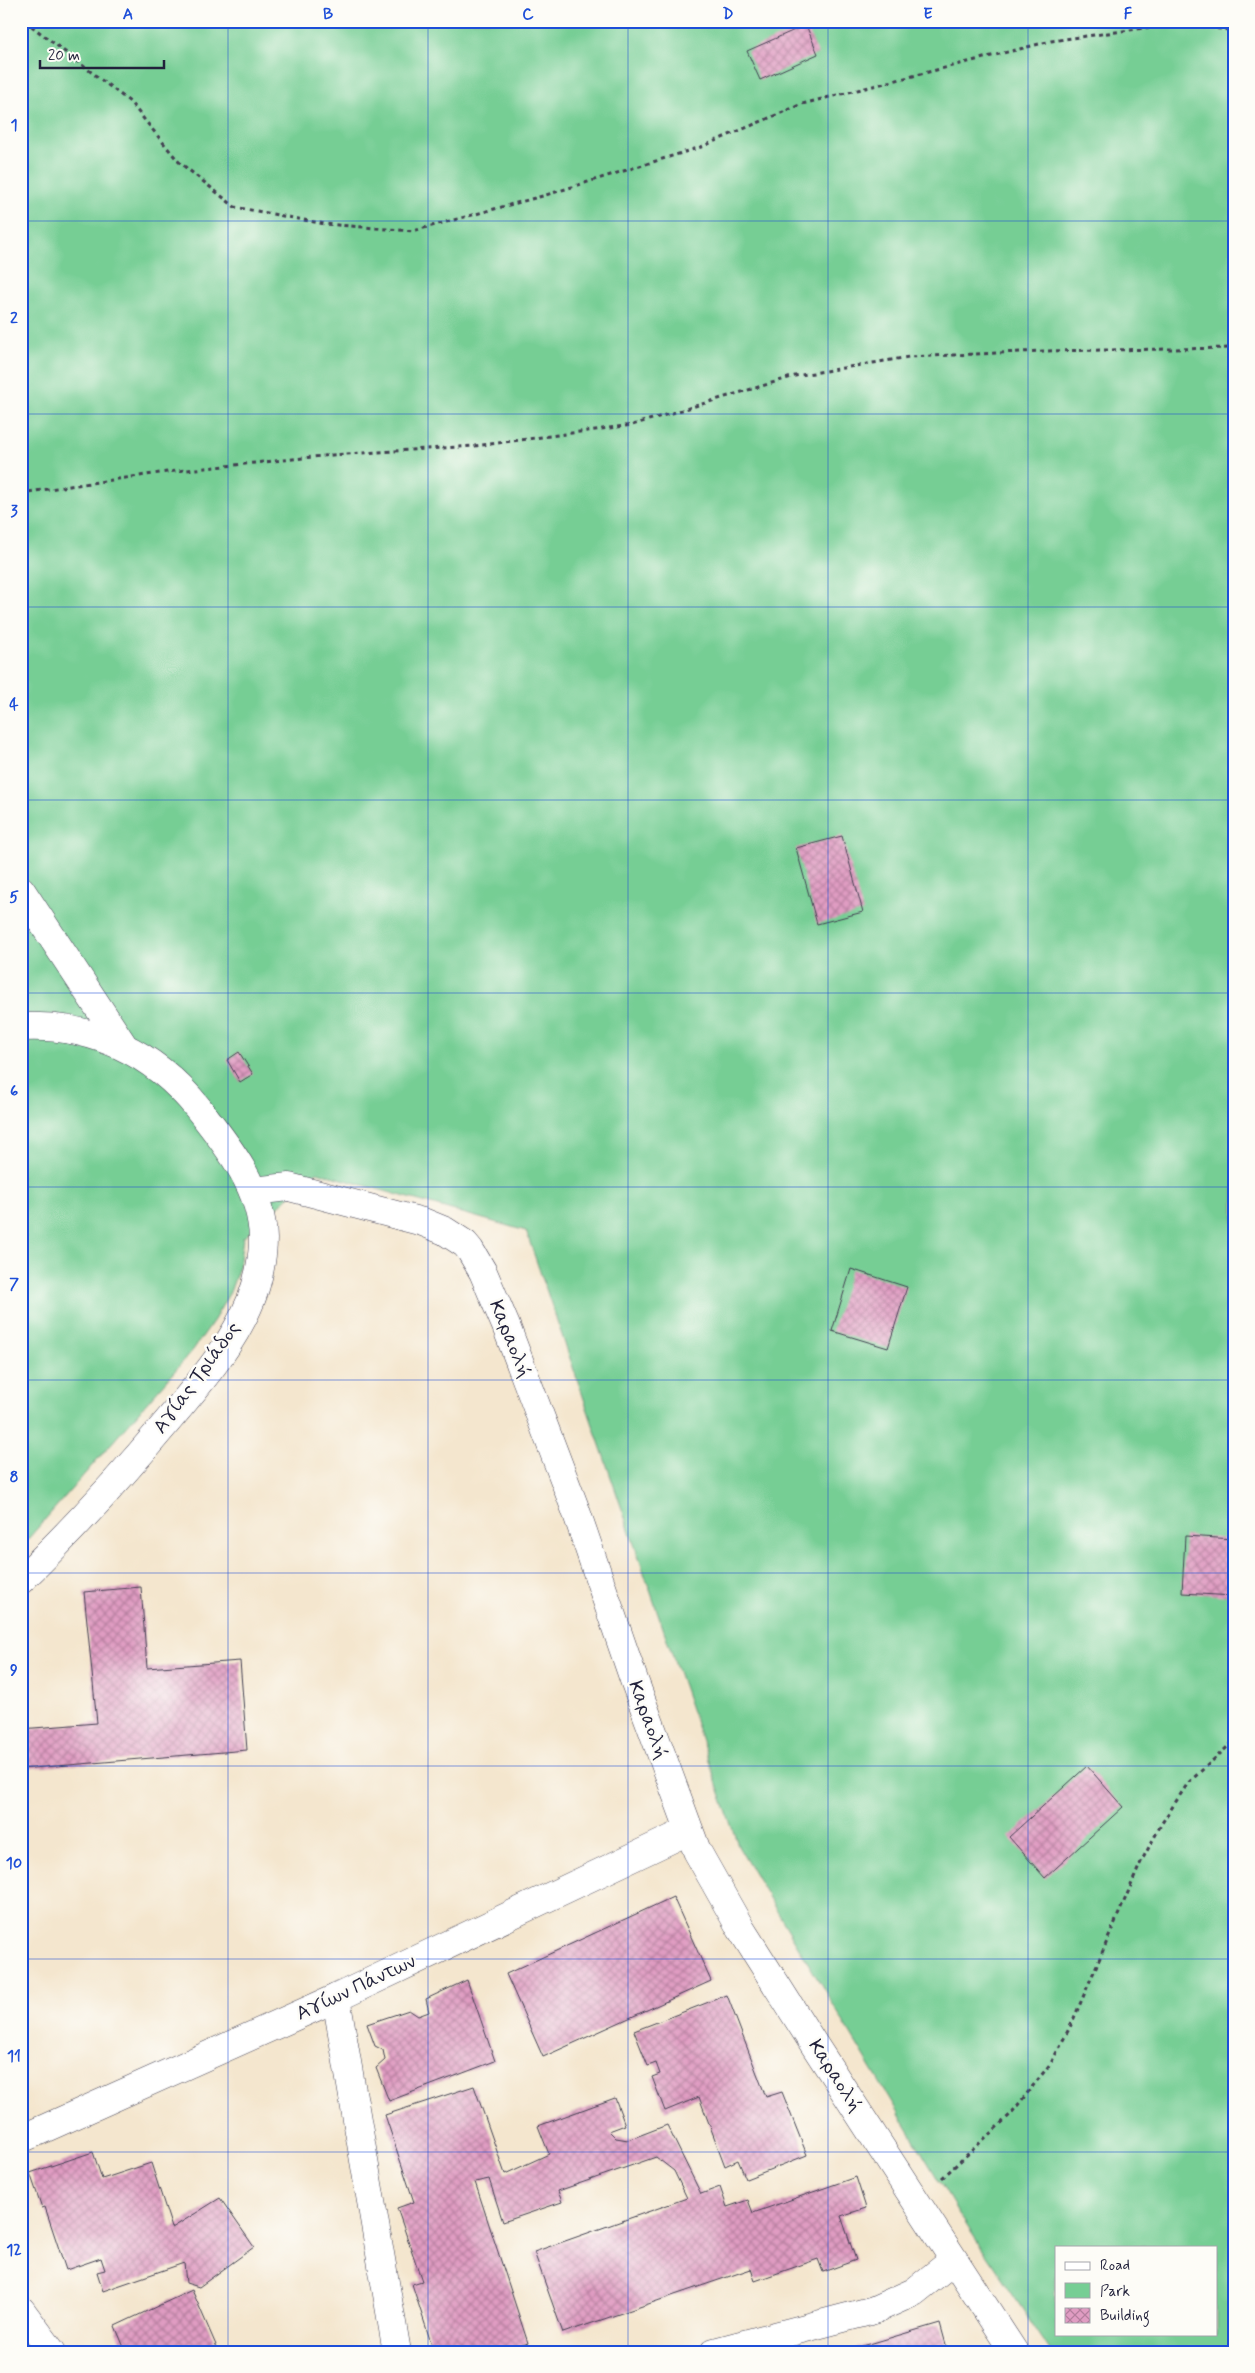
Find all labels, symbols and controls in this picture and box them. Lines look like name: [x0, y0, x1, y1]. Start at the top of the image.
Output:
text: A: [123, 4, 133, 25]
text: B: [323, 4, 333, 25]
text: C: [522, 4, 534, 25]
text: D: [722, 4, 734, 25]
text: E: [923, 4, 933, 25]
text: F: [1124, 4, 1133, 25]
scale bar: [40, 38, 164, 70]
text: 20 m: [48, 46, 80, 66]
text: 1: [10, 115, 18, 136]
text: 2: [10, 308, 18, 329]
text: 3: [10, 501, 18, 522]
text: 4: [9, 694, 19, 715]
text: 5: [9, 887, 19, 908]
text: 6: [10, 1081, 18, 1102]
text: 7: [9, 1274, 19, 1295]
street label: Καραολή: [482, 1296, 538, 1382]
street label: Αγίας Τριάδος: [147, 1316, 247, 1440]
text: 8: [9, 1467, 19, 1488]
text: 9: [10, 1660, 18, 1681]
street label: Καραολή: [621, 1677, 675, 1763]
text: 10: [6, 1853, 22, 1874]
street label: Αγίων Πάντων: [292, 1948, 421, 2028]
street label: Καραολή: [801, 2034, 869, 2118]
text: 11: [7, 2046, 21, 2067]
text: 12: [6, 2240, 22, 2261]
legend: [1055, 2246, 1218, 2336]
text: Road: [1100, 2256, 1130, 2276]
text: Park: [1100, 2282, 1130, 2302]
text: Building: [1100, 2306, 1150, 2327]

